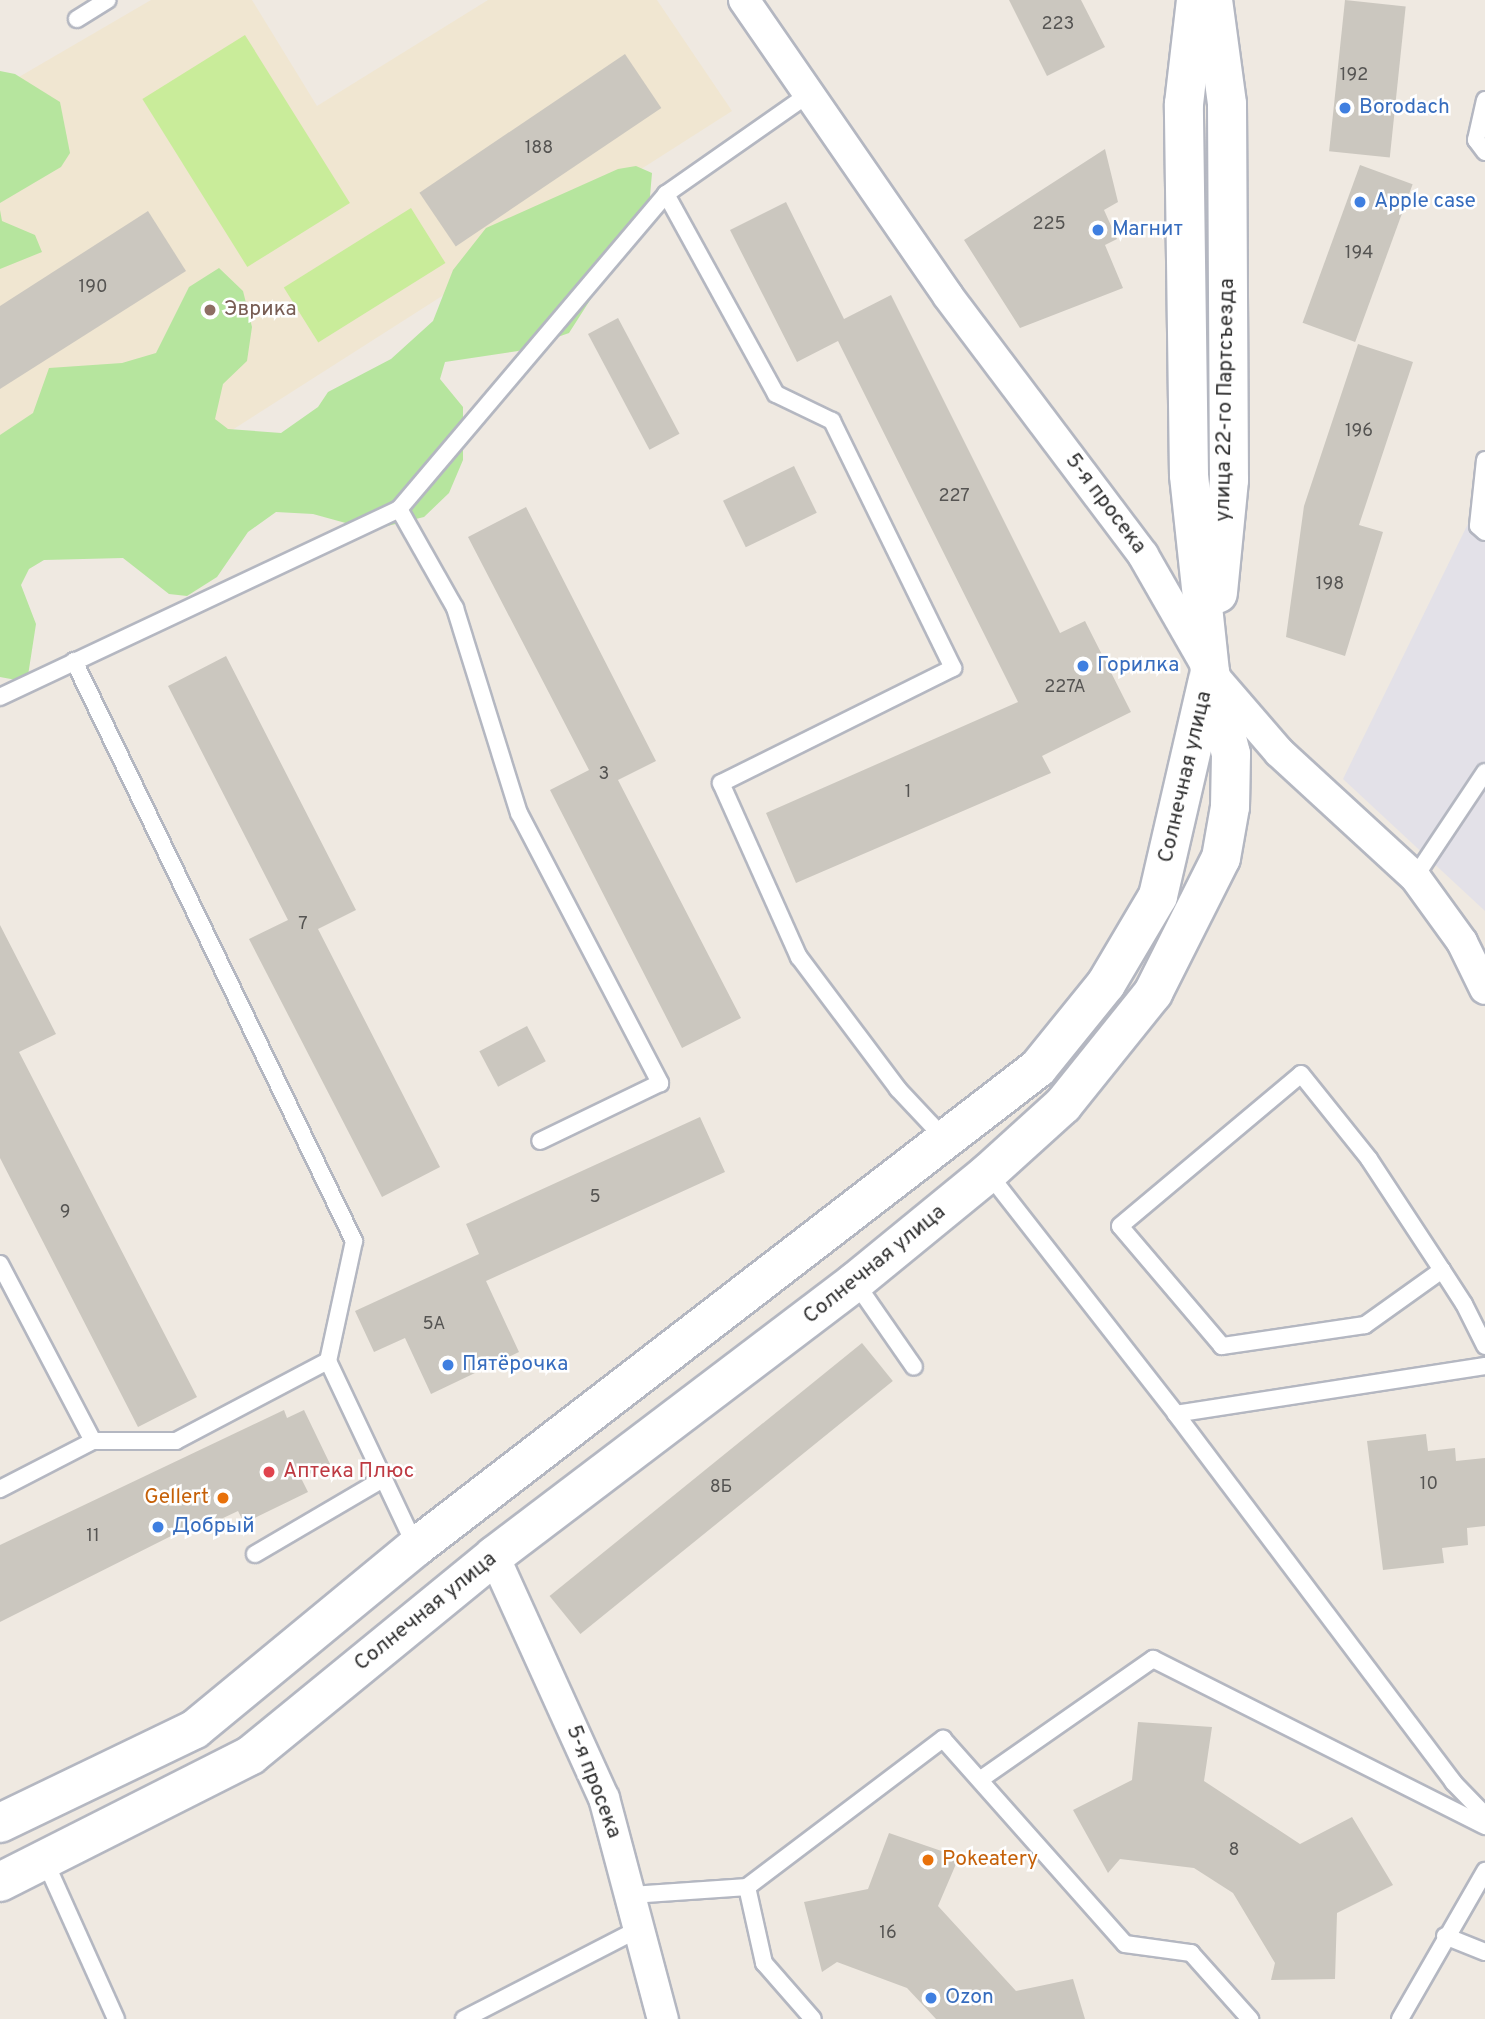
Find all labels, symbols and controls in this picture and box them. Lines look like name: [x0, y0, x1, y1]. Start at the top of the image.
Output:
house number: 223: [1042, 14, 1074, 36]
house number: 192: [1340, 65, 1368, 87]
place label: Borodach: [1359, 95, 1450, 121]
marker: Borodach: [1337, 100, 1353, 116]
house number: 188: [525, 138, 553, 160]
place label: Apple case: [1374, 189, 1476, 215]
marker: Apple case: [1352, 194, 1368, 210]
house number: 225: [1032, 214, 1066, 236]
place label: Магнит: [1112, 217, 1183, 243]
marker: Магнит: [1090, 222, 1106, 238]
house number: 194: [1345, 243, 1373, 265]
house number: 190: [79, 277, 107, 299]
street label: улица 22-го Партсъезда: [1211, 278, 1241, 522]
place label: Эврика: [224, 297, 297, 323]
marker: Эврика: [202, 302, 218, 318]
house number: 196: [1345, 421, 1373, 443]
street label: 5-я просека: [1059, 449, 1151, 559]
house number: 227: [938, 486, 970, 508]
house number: 198: [1316, 574, 1344, 596]
place label: Горилка: [1097, 653, 1179, 679]
marker: Горилка: [1075, 658, 1091, 674]
house number: 227А: [1044, 677, 1086, 699]
street label: Солнечная улица: [1154, 689, 1218, 865]
house number: 3: [599, 764, 609, 786]
house number: 1: [905, 782, 911, 804]
house number: 7: [298, 914, 308, 936]
house number: 5: [589, 1187, 601, 1209]
street label: Солнечная улица: [799, 1200, 951, 1330]
house number: 9: [60, 1202, 70, 1224]
house number: 5А: [422, 1314, 446, 1336]
place label: Пятёрочка: [462, 1352, 568, 1378]
marker: Пятёрочка: [440, 1357, 456, 1373]
place label: Аптека Плюс: [283, 1459, 414, 1485]
marker: Аптека Плюс: [261, 1464, 277, 1480]
house number: 10: [1420, 1474, 1438, 1496]
house number: 8Б: [710, 1477, 732, 1499]
place label: Gellert: [144, 1485, 209, 1511]
marker: Gellert: [215, 1490, 231, 1506]
place label: Добрый: [172, 1514, 255, 1540]
marker: Добрый: [150, 1519, 166, 1535]
house number: 11: [86, 1526, 100, 1548]
street label: Солнечная улица: [350, 1547, 502, 1677]
street label: 5-я просека: [560, 1722, 626, 1842]
house number: 8: [1229, 1840, 1239, 1862]
place label: Pokeatery: [942, 1847, 1038, 1873]
marker: Pokeatery: [920, 1852, 936, 1868]
house number: 16: [879, 1923, 897, 1945]
place label: Ozon: [945, 1985, 994, 2011]
marker: Ozon: [923, 1990, 939, 2006]

